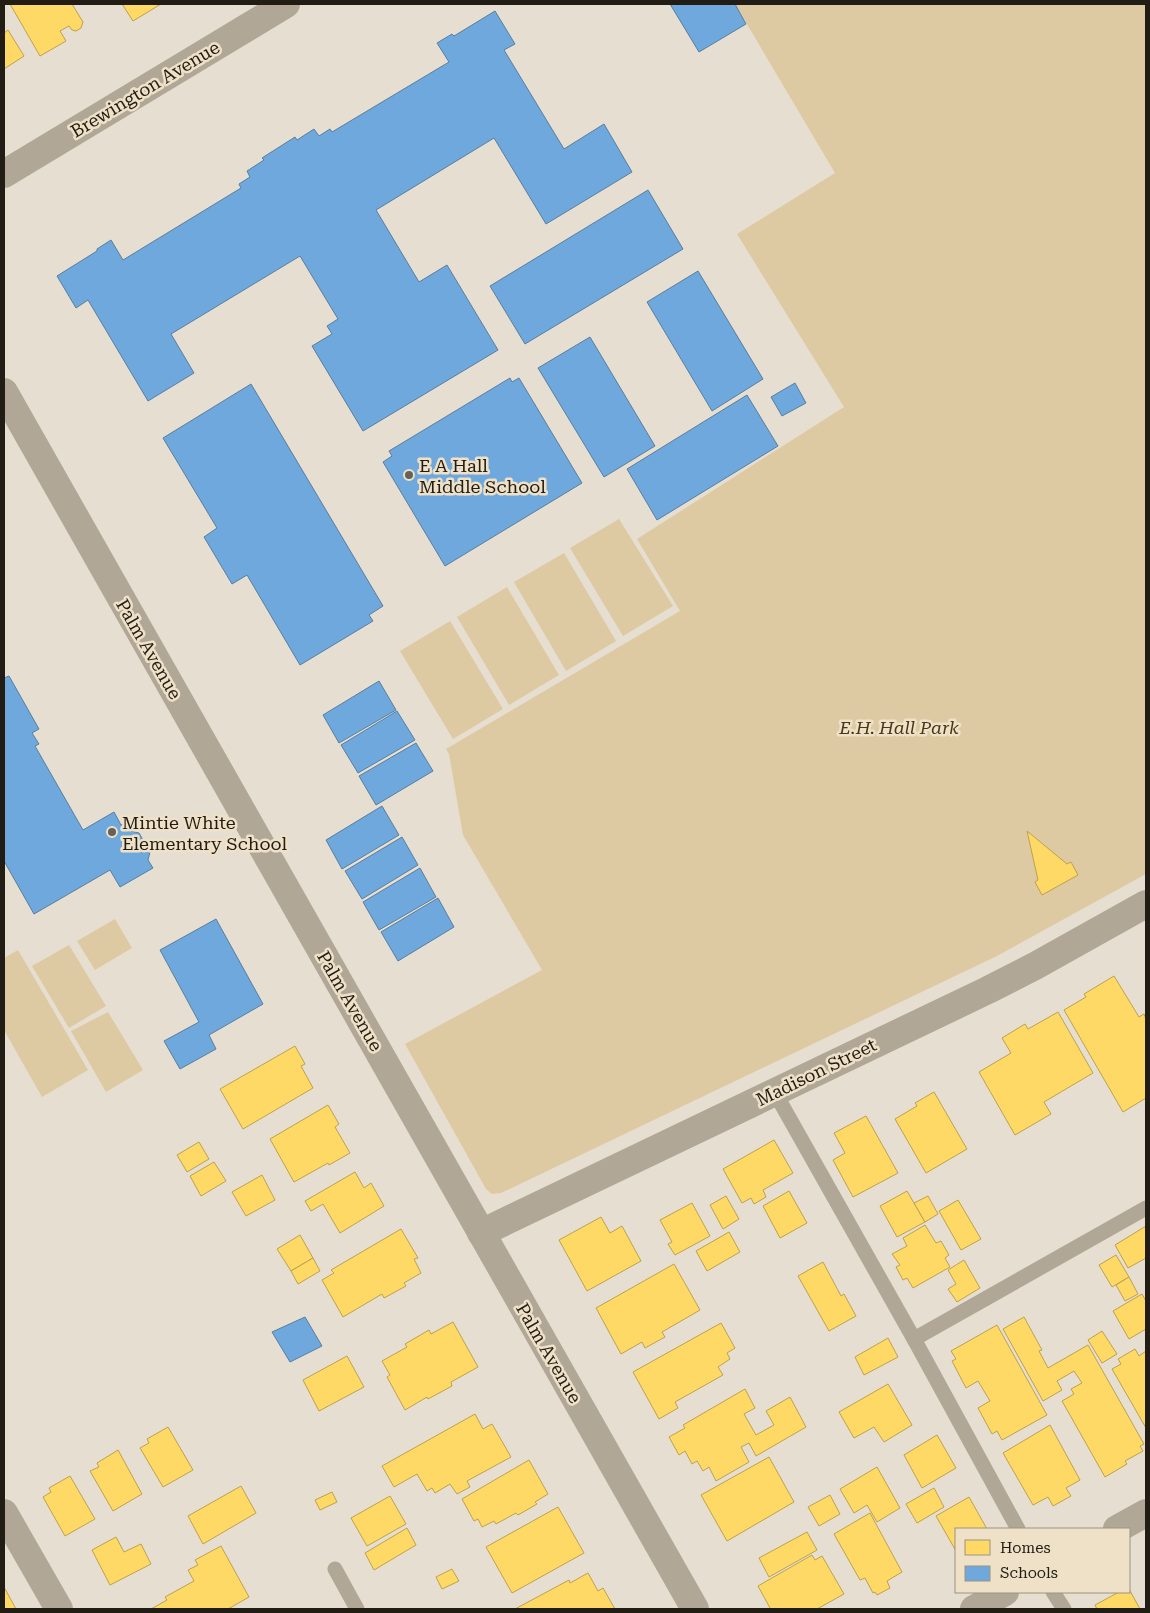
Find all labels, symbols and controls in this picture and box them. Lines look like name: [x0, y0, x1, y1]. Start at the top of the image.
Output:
street label: Brewington Avenue: [67, 36, 223, 142]
place label: E A Hall Middle School: [419, 455, 546, 497]
marker: E A Hall Middle School: [403, 469, 415, 481]
street label: Palm Avenue: [112, 595, 186, 703]
park label: E.H. Hall Park: [838, 717, 959, 738]
place label: Mintie White Elementary School: [122, 812, 287, 854]
marker: Mintie White Elementary School: [106, 826, 118, 838]
street label: Palm Avenue: [313, 947, 387, 1055]
street label: Madison Street: [752, 1034, 880, 1110]
street label: Palm Avenue: [512, 1299, 586, 1407]
legend: [955, 1528, 1130, 1593]
text: Homes: [1000, 1539, 1051, 1557]
text: Schools: [1000, 1564, 1058, 1582]

